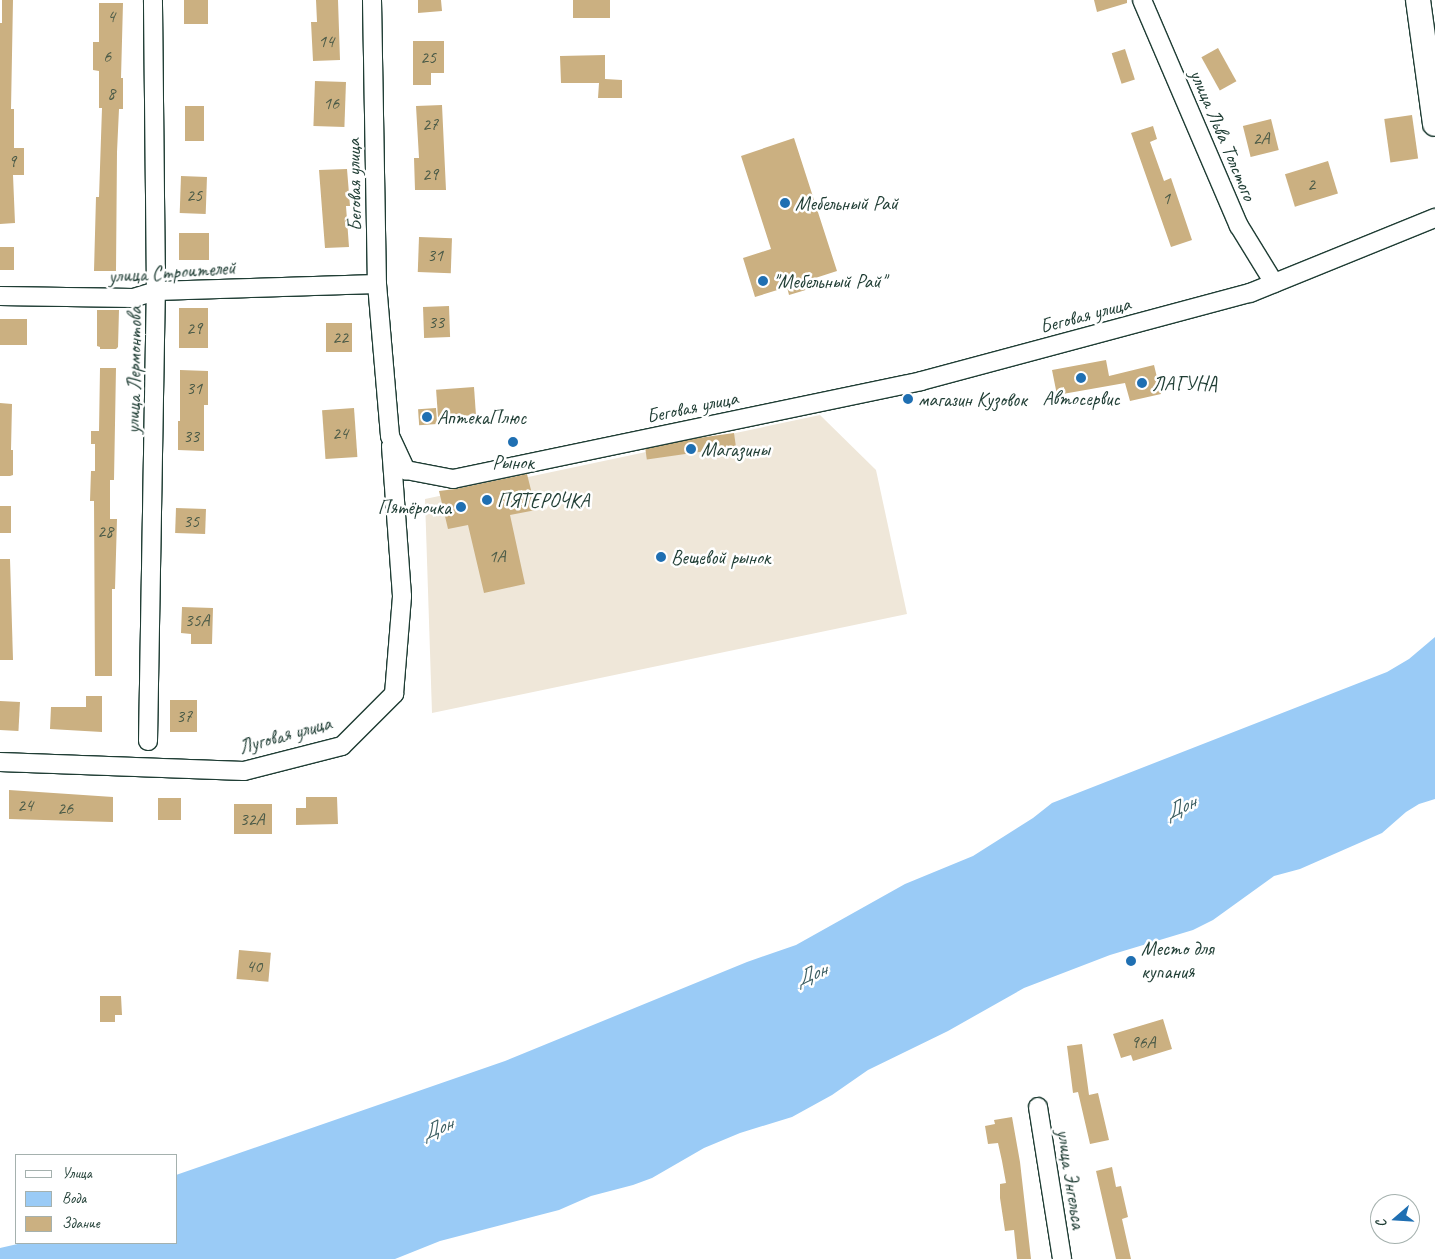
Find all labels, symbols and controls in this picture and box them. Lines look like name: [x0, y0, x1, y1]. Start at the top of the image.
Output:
house number: 4: [107, 5, 115, 27]
house number: 14: [318, 30, 334, 52]
house number: 6: [103, 45, 111, 67]
house number: 25: [420, 46, 436, 68]
street label: улица Льва Толстого: [1185, 66, 1261, 204]
house number: 8: [107, 82, 115, 104]
house number: 16: [323, 92, 339, 114]
house number: 27: [422, 113, 438, 135]
house number: 2А: [1252, 127, 1270, 149]
street label: Беговая улица: [341, 138, 367, 232]
house number: 9: [8, 150, 16, 172]
house number: 29: [422, 163, 438, 185]
house number: 2: [1307, 173, 1315, 195]
house number: 25: [186, 184, 202, 206]
house number: 1: [1162, 187, 1170, 209]
place label: Мебельный Рай: [795, 191, 898, 215]
marker: Мебельный Рай: [779, 197, 791, 209]
house number: 31: [427, 244, 443, 266]
street label: улица Строителей: [108, 256, 236, 288]
place label: "Мебельный Рай": [773, 269, 886, 293]
marker: "Мебельный Рай": [757, 275, 769, 287]
street label: Беговая улица: [1037, 291, 1133, 339]
street label: улица Лермонтова: [121, 306, 147, 434]
house number: 33: [428, 311, 444, 333]
house number: 29: [186, 317, 202, 339]
house number: 22: [332, 326, 348, 348]
place label: ЛАГУНА: [1152, 371, 1217, 395]
marker: Автосервис: [1075, 372, 1087, 384]
house number: 31: [186, 377, 202, 399]
marker: ЛАГУНА: [1136, 377, 1148, 389]
street label: Беговая улица: [644, 386, 740, 428]
place label: Автосервис: [1042, 386, 1120, 410]
place label: магазин Кузовок: [918, 387, 1025, 411]
marker: магазин Кузовок: [902, 393, 914, 405]
place label: АптекаПлюс: [437, 405, 526, 429]
marker: АптекаПлюс: [421, 411, 433, 423]
house number: 24: [332, 422, 348, 444]
house number: 33: [183, 425, 199, 447]
marker: Рынок: [507, 436, 519, 448]
place label: Магазины: [701, 437, 770, 461]
marker: Магазины: [685, 443, 697, 455]
place label: Рынок: [492, 450, 534, 474]
place label: ПЯТЕРОЧКА: [497, 488, 590, 512]
marker: ПЯТЕРОЧКА: [481, 494, 493, 506]
place label: Пятёрочка: [378, 495, 451, 519]
marker: Пятёрочка: [455, 501, 467, 513]
house number: 35: [183, 510, 199, 532]
house number: 28: [97, 520, 113, 542]
house number: 1А: [488, 545, 506, 567]
place label: Вещевой рынок: [671, 545, 770, 569]
marker: Вещевой рынок: [655, 551, 667, 563]
house number: 35А: [184, 609, 210, 631]
house number: 37: [176, 705, 192, 727]
street label: Луговая улица: [236, 711, 334, 759]
water label: Дон: [1161, 789, 1199, 825]
house number: 24: [17, 794, 33, 816]
house number: 26: [57, 797, 73, 819]
house number: 32А: [239, 808, 265, 830]
place label: Место для купания: [1141, 937, 1213, 984]
house number: 40: [246, 955, 262, 977]
marker: Место для купания: [1125, 955, 1137, 967]
water label: Дон: [792, 956, 830, 992]
house number: 96А: [1130, 1031, 1156, 1053]
water label: Дон: [418, 1110, 456, 1146]
street label: улица Энгельса: [1051, 1127, 1091, 1231]
legend: [15, 1154, 178, 1244]
text: Улица: [62, 1164, 92, 1183]
text: Вода: [62, 1189, 86, 1208]
north arrow: [1370, 1194, 1420, 1244]
text: Здание: [62, 1214, 100, 1233]
text: С: [1372, 1218, 1390, 1230]

